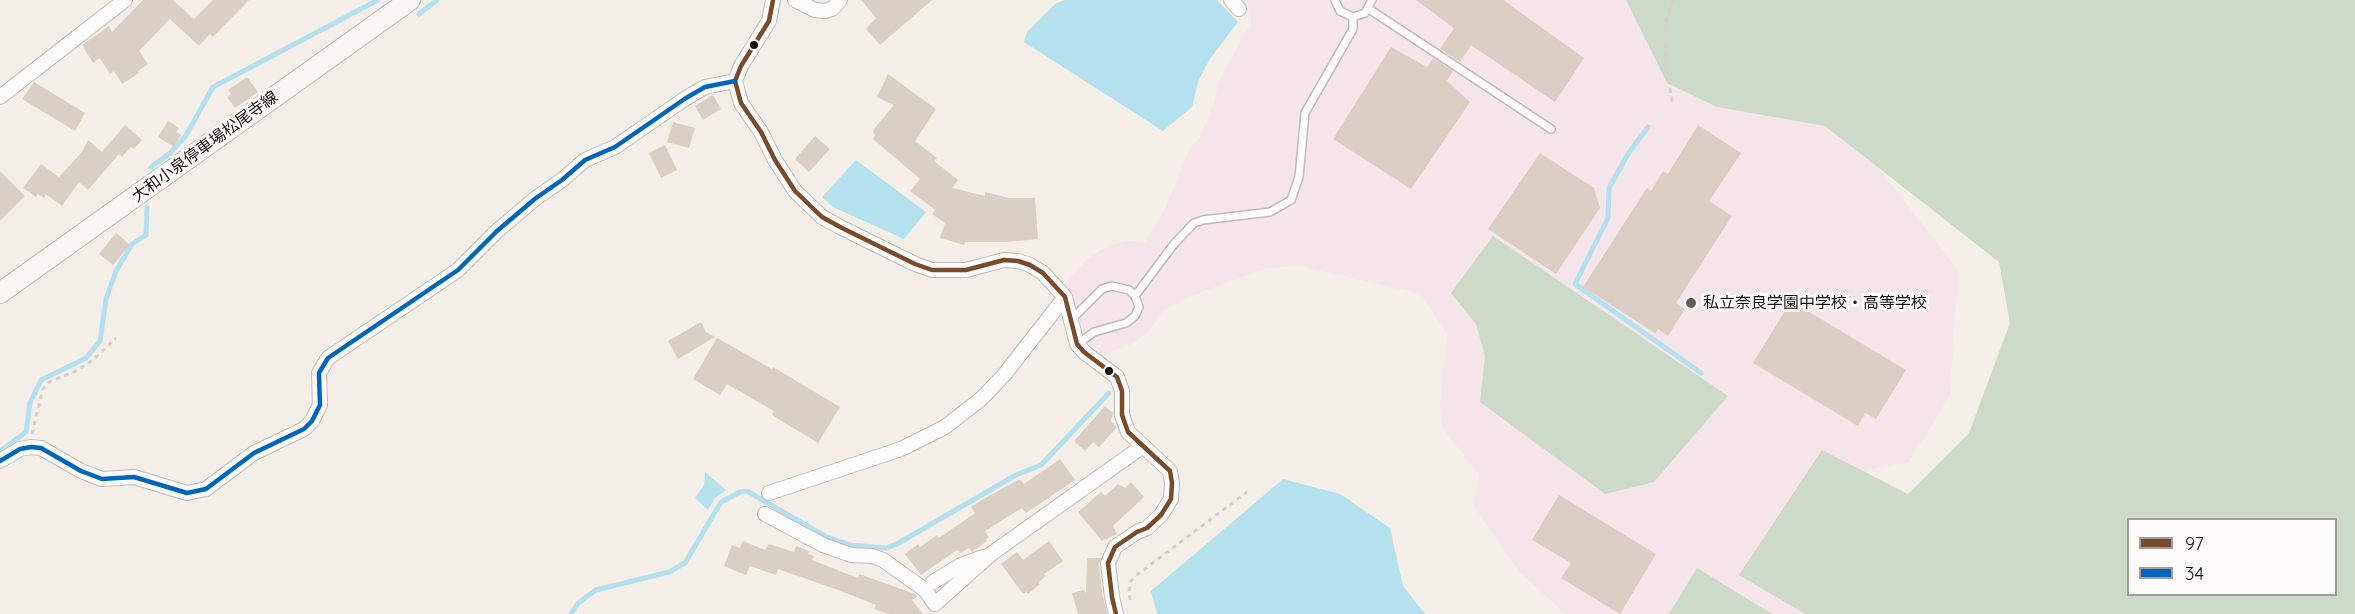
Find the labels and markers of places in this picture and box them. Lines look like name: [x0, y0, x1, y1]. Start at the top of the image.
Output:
unlabelled marker: [748, 39, 760, 51]
place label: 私立奈良学園中学校・高等学校: [1703, 293, 1927, 313]
marker: 私立奈良学園中学校・高等学校: [1684, 296, 1698, 310]
unlabelled marker: [1103, 365, 1115, 377]

